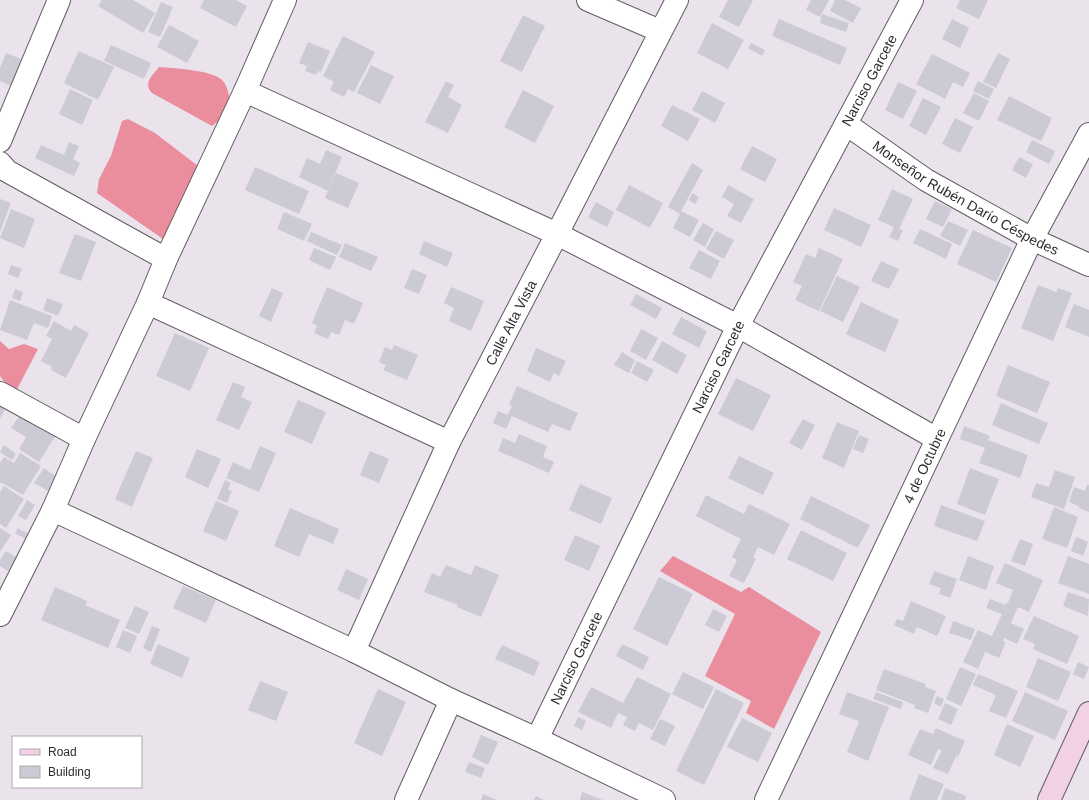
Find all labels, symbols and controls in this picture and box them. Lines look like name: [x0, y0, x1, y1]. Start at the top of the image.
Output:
street label: Narciso Garcete: [838, 32, 900, 129]
street label: Monseñor Rubén Darío Céspedes: [870, 137, 1061, 258]
street label: Calle Alta Vista: [482, 277, 540, 368]
street label: Narciso Garcete: [689, 317, 748, 416]
street label: 4 de Octubre: [900, 425, 949, 506]
street label: Narciso Garcete: [547, 609, 606, 707]
legend: [12, 736, 142, 788]
text: Road: [48, 745, 77, 759]
text: Building: [48, 765, 91, 779]

